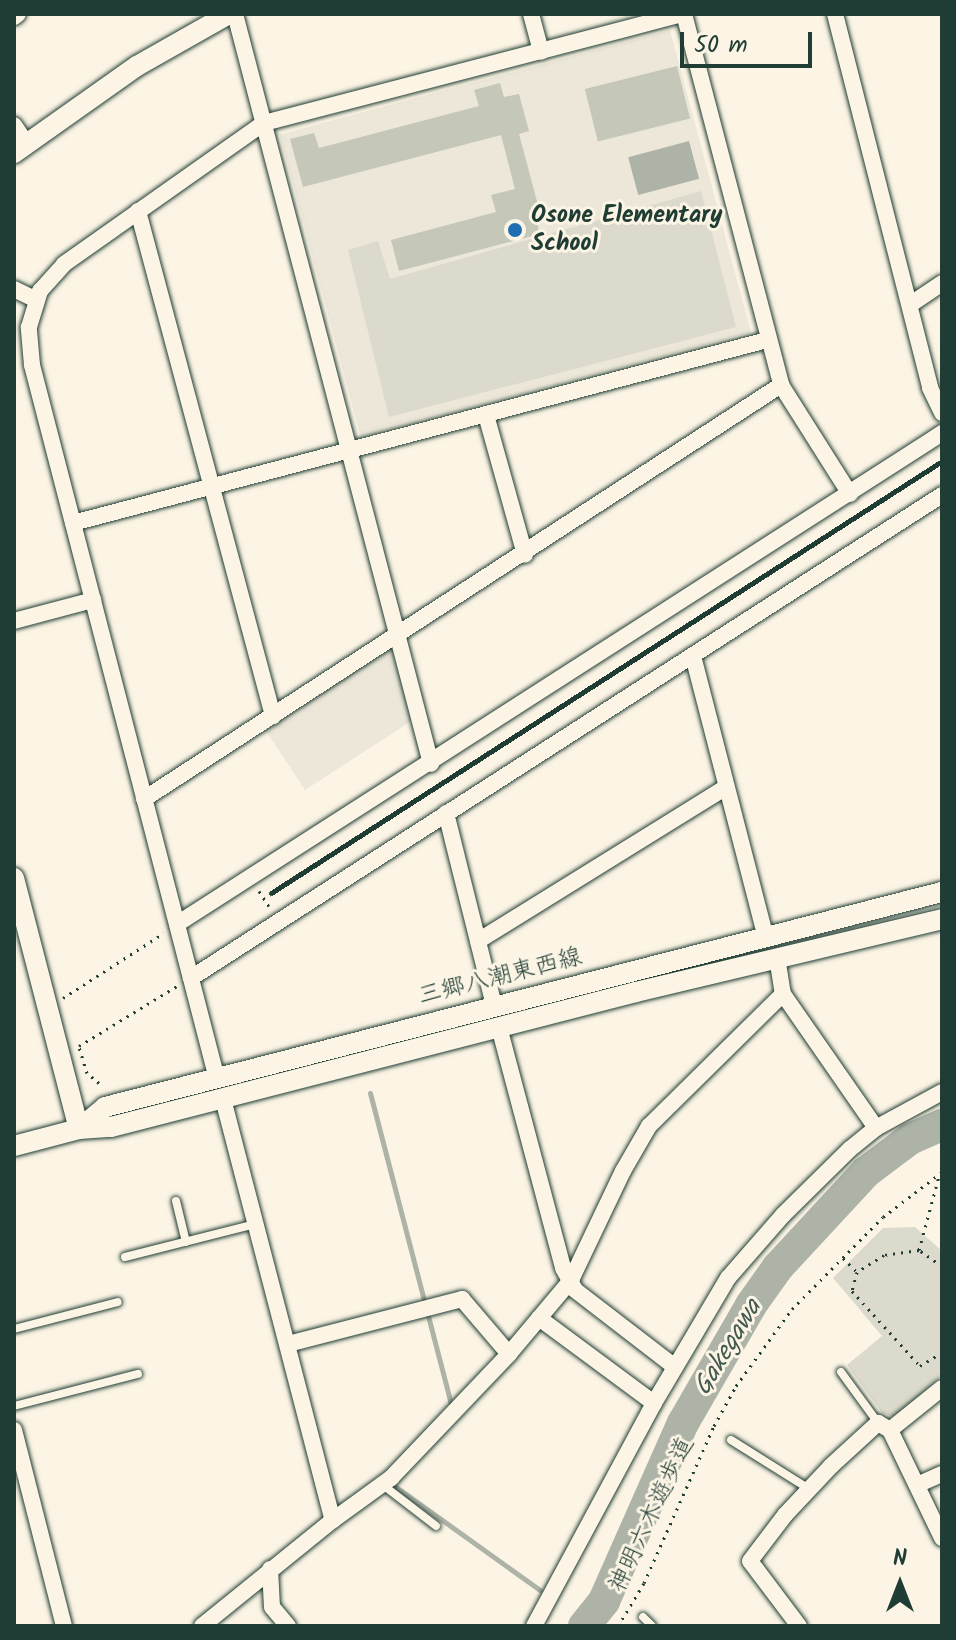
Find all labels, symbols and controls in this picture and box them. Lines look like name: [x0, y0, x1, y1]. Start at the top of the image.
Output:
scale bar: [684, 16, 816, 66]
text: 50 m: [694, 26, 748, 65]
place label: Osone Elementary School: [531, 202, 722, 258]
marker: Osone Elementary School: [506, 221, 524, 239]
street label: 三郷八潮東西線: [415, 943, 585, 1011]
water label: Gakegawa: [688, 1294, 770, 1402]
street label: 神明六木遊歩道: [603, 1433, 701, 1597]
text: N: [893, 1542, 907, 1577]
north arrow: [860, 1544, 940, 1624]

